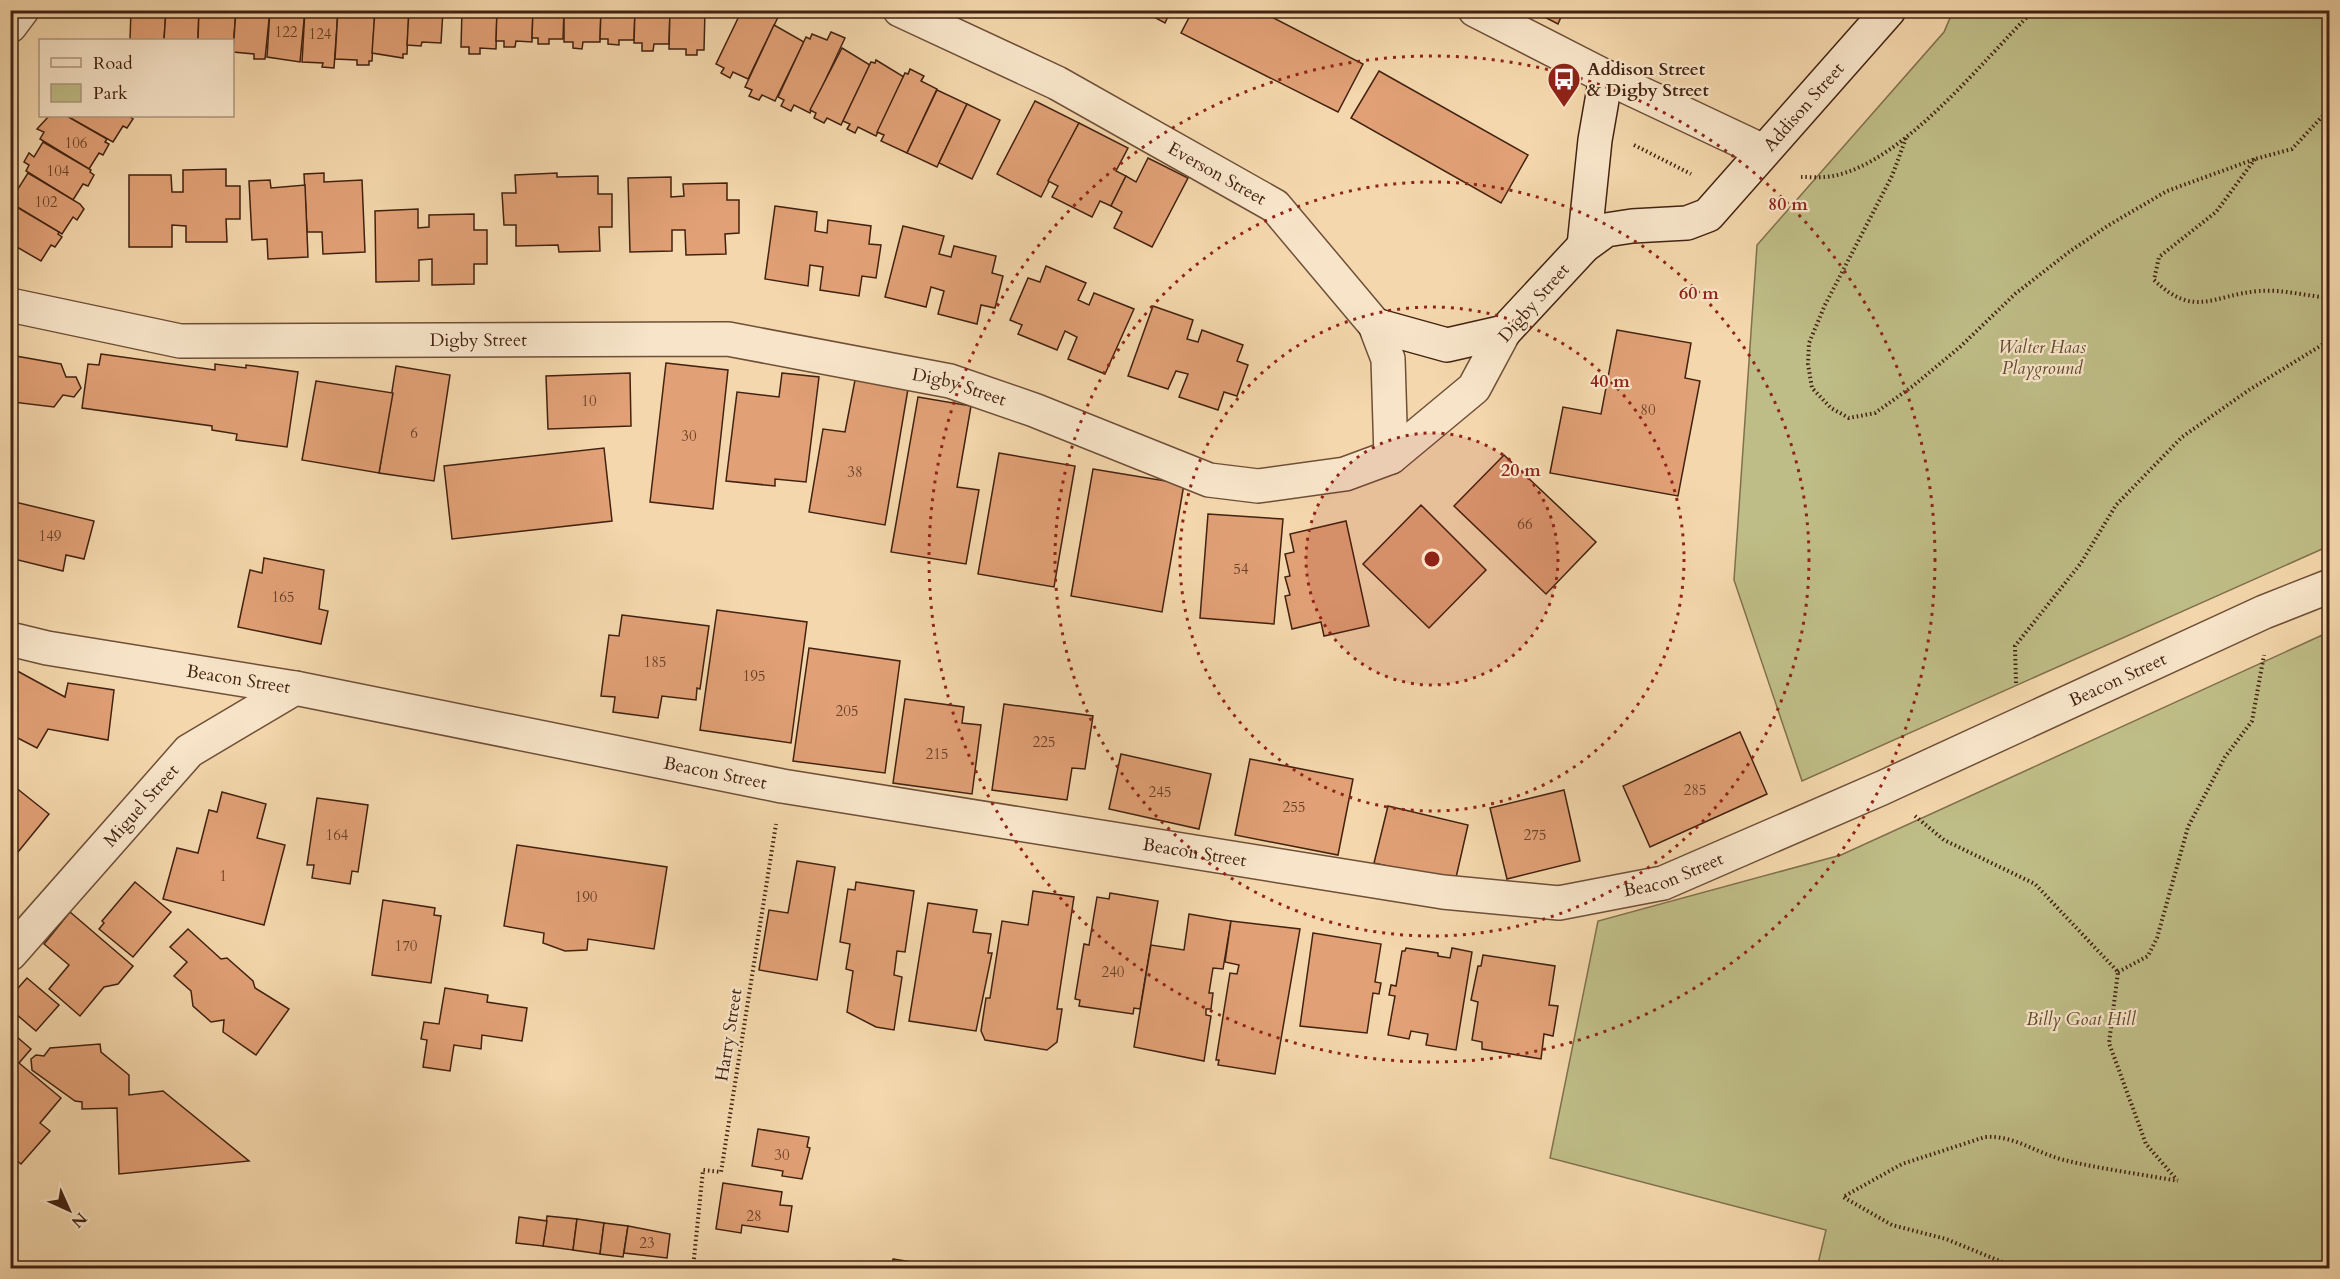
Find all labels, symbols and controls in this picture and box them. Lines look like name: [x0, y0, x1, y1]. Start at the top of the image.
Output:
house number: 122: [274, 22, 298, 42]
house number: 124: [308, 24, 332, 44]
legend: [39, 39, 234, 117]
text: Road: [93, 51, 133, 76]
place label: Addison Street & Digby Street: [1587, 57, 1709, 103]
street label: Addison Street: [1757, 57, 1850, 157]
bus stop icon: Addison Street & Digby Street: [1546, 61, 1582, 108]
text: Park: [93, 81, 128, 106]
house number: 106: [64, 133, 88, 153]
street label: Everson Street: [1163, 136, 1271, 211]
house number: 104: [46, 161, 70, 181]
house number: 102: [34, 192, 58, 212]
text: 80 m: [1768, 192, 1808, 217]
street label: Digby Street: [1493, 258, 1575, 348]
text: 60 m: [1679, 281, 1719, 306]
street label: Digby Street: [430, 327, 527, 353]
park label: Walter Haas Playground: [1998, 335, 2086, 381]
street label: Digby Street: [910, 362, 1010, 412]
text: 40 m: [1590, 369, 1630, 394]
house number: 10: [581, 391, 597, 411]
house number: 80: [1640, 400, 1656, 420]
house number: 6: [410, 423, 418, 443]
house number: 30: [681, 426, 697, 446]
text: 20 m: [1501, 458, 1541, 483]
house number: 38: [847, 462, 863, 482]
house number: 66: [1517, 514, 1533, 534]
house number: 149: [38, 526, 62, 546]
centre of rings: [1422, 549, 1442, 569]
house number: 54: [1233, 559, 1249, 579]
house number: 165: [271, 587, 295, 607]
street label: Beacon Street: [2065, 646, 2171, 713]
house number: 185: [643, 652, 667, 672]
street label: Beacon Street: [185, 658, 292, 700]
house number: 195: [742, 666, 766, 686]
house number: 205: [835, 701, 859, 721]
house number: 225: [1032, 732, 1056, 752]
house number: 215: [925, 744, 949, 764]
street label: Beacon Street: [662, 750, 769, 795]
street label: Miguel Street: [98, 758, 185, 852]
house number: 285: [1683, 780, 1707, 800]
house number: 245: [1148, 782, 1172, 802]
house number: 255: [1282, 797, 1306, 817]
house number: 164: [325, 825, 349, 845]
house number: 275: [1523, 825, 1547, 845]
street label: Beacon Street: [1141, 832, 1249, 873]
street label: Beacon Street: [1621, 846, 1727, 903]
house number: 1: [219, 866, 227, 886]
house number: 190: [574, 887, 598, 907]
house number: 170: [394, 936, 418, 956]
house number: 240: [1101, 962, 1125, 982]
street label: Harry Street: [709, 987, 749, 1083]
park label: Billy Goat Hill: [2026, 1007, 2137, 1032]
house number: 30: [774, 1145, 790, 1165]
north arrow: [39, 1180, 99, 1240]
house number: 28: [746, 1206, 762, 1226]
text: N: [66, 1207, 92, 1233]
house number: 23: [639, 1233, 655, 1253]

